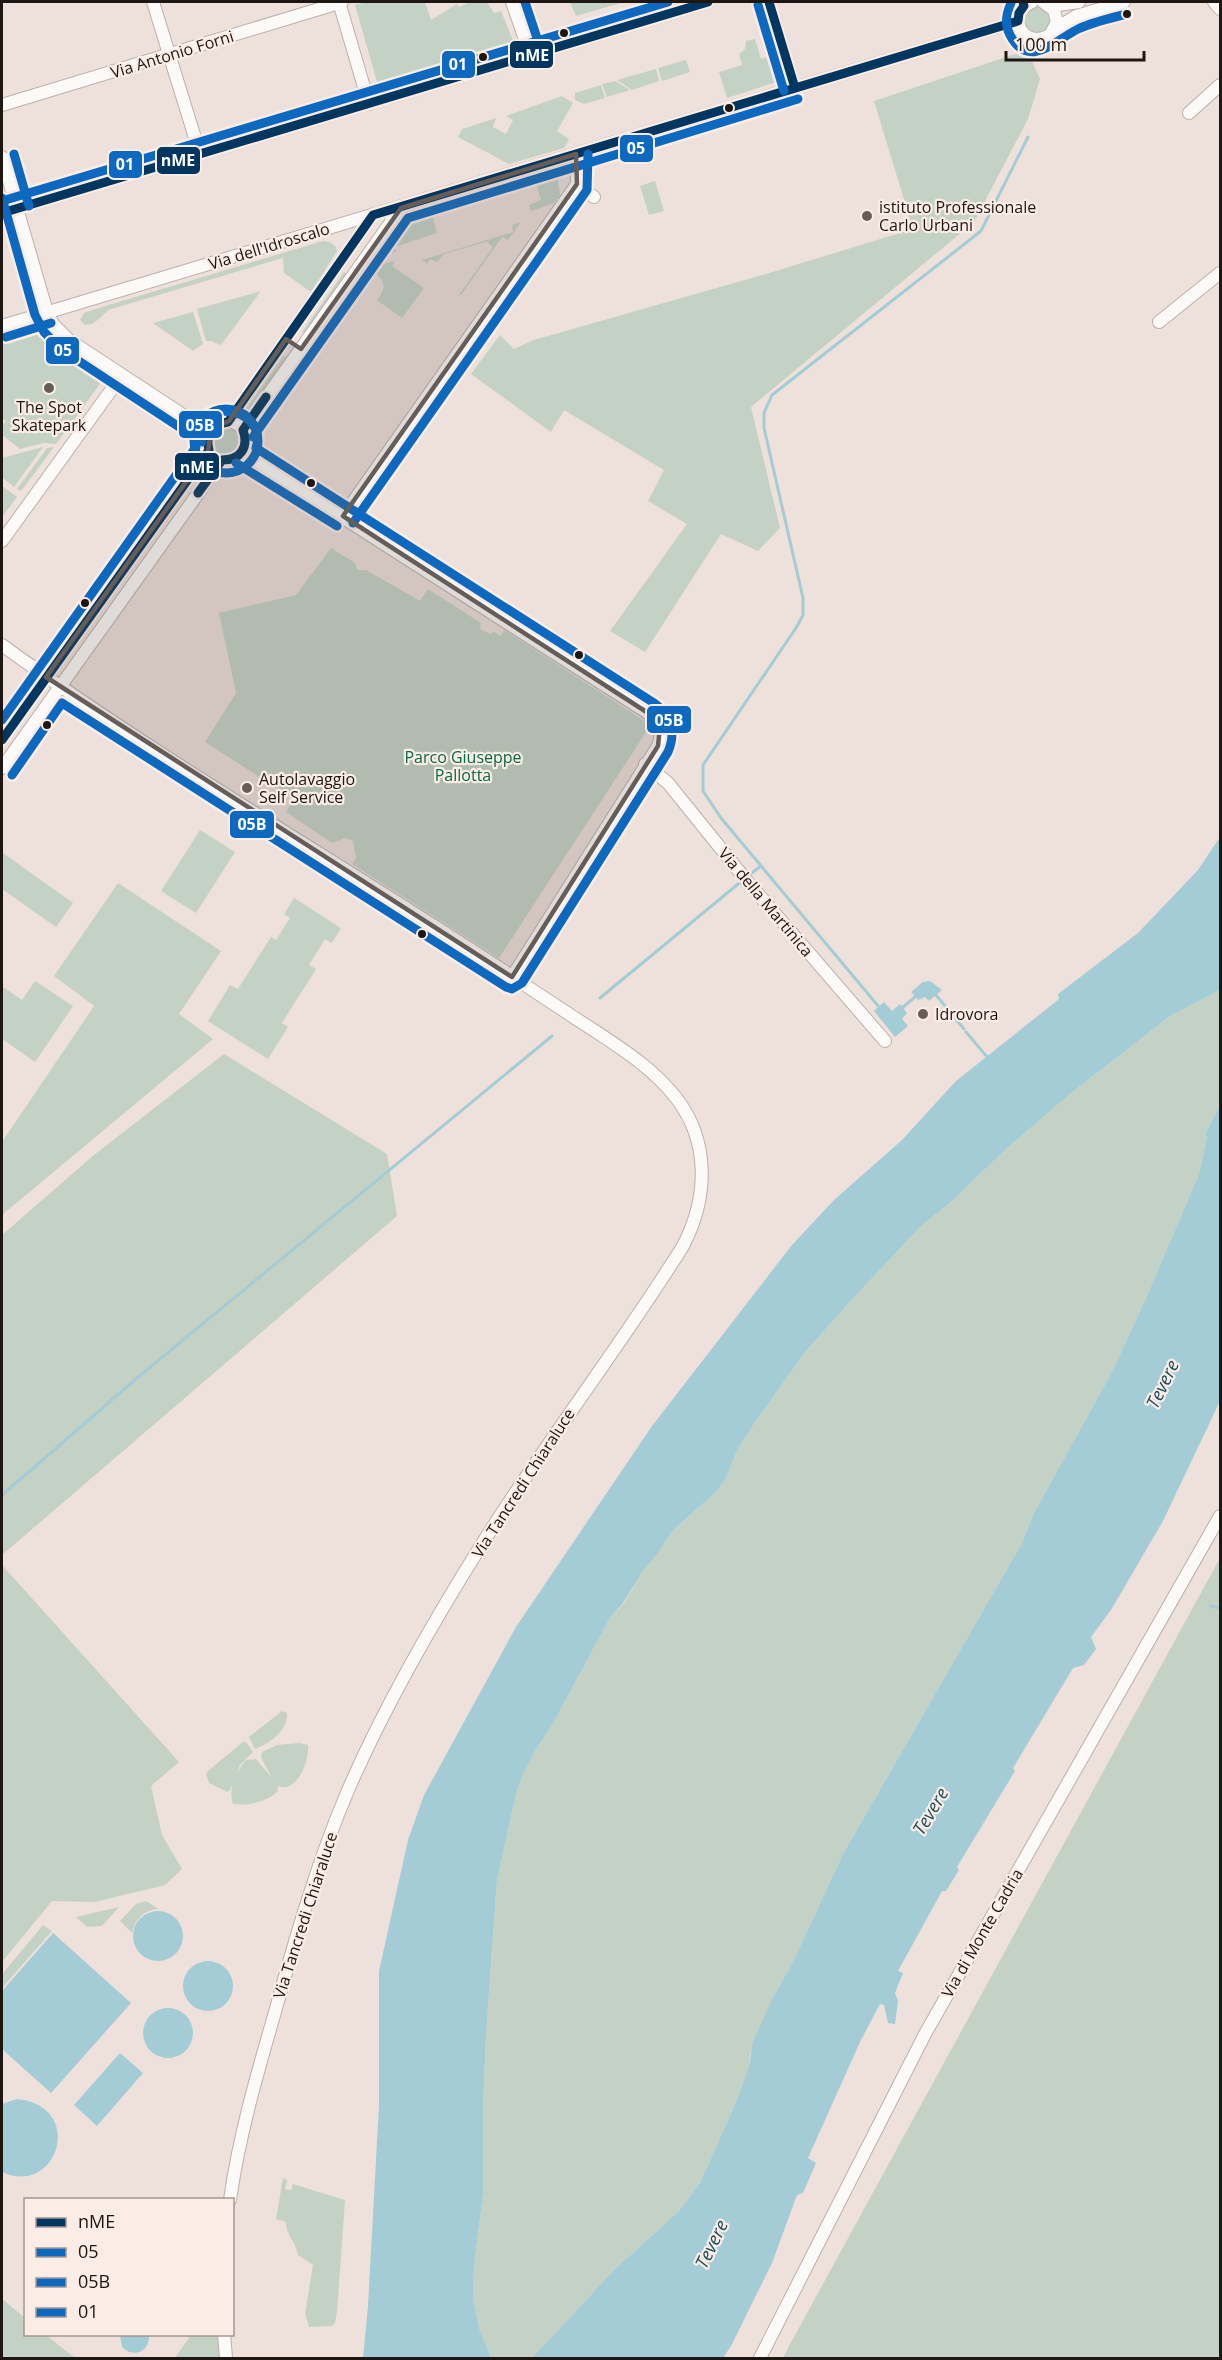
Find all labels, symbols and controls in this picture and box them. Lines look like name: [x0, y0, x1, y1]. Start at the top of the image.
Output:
unlabelled marker: [1121, 8, 1133, 20]
scale bar: [1006, 24, 1144, 62]
street label: Via Antonio Forni: [108, 25, 236, 83]
unlabelled marker: [558, 27, 570, 39]
text: 100 m: [1015, 32, 1067, 56]
line badge: nME: [509, 40, 554, 69]
text: nME: [515, 44, 549, 66]
line badge: 01: [441, 50, 476, 79]
unlabelled marker: [477, 51, 489, 63]
text: 01: [449, 53, 467, 75]
unlabelled marker: [723, 102, 735, 114]
line badge: 05: [619, 134, 654, 163]
text: 05: [627, 137, 645, 159]
line badge: nME: [156, 146, 201, 175]
text: nME: [161, 149, 195, 171]
line badge: 01: [108, 150, 143, 179]
text: 01: [116, 153, 134, 175]
place label: istituto Professionale Carlo Urbani: [879, 196, 1036, 236]
marker: istituto Professionale Carlo Urbani: [860, 209, 874, 223]
street label: Via dell'Idroscalo: [206, 217, 332, 275]
line badge: 05: [45, 336, 80, 365]
text: 05: [54, 339, 72, 361]
marker: The Spot Skatepark: [42, 381, 56, 395]
place label: The Spot Skatepark: [12, 396, 87, 436]
line badge: 05B: [178, 410, 223, 439]
text: 05B: [185, 414, 215, 436]
line badge: nME: [174, 452, 220, 481]
text: nME: [180, 456, 214, 478]
unlabelled marker: [305, 477, 317, 489]
unlabelled marker: [79, 597, 91, 609]
unlabelled marker: [573, 649, 585, 661]
line badge: 05B: [646, 705, 692, 734]
text: 05B: [654, 709, 684, 731]
unlabelled marker: [41, 719, 53, 731]
park label: Parco Giuseppe Pallotta: [404, 746, 522, 786]
place label: Autolavaggio Self Service: [259, 768, 355, 808]
marker: Autolavaggio Self Service: [240, 781, 254, 795]
line badge: 05B: [229, 810, 275, 839]
text: 05B: [237, 813, 267, 835]
street label: Via della Martinica: [714, 843, 818, 961]
unlabelled marker: [416, 928, 428, 940]
place label: Idrovora: [935, 1003, 998, 1025]
marker: Idrovora: [916, 1007, 930, 1021]
water label: Tevere: [1140, 1356, 1184, 1412]
street label: Via Tancredi Chiaraluce: [466, 1404, 580, 1562]
water label: Tevere: [907, 1783, 954, 1839]
street label: Via Tancredi Chiaraluce: [268, 1829, 342, 2001]
street label: Via di Monte Cadria: [936, 1864, 1028, 2002]
legend: [24, 2198, 234, 2336]
text: nME: [78, 2209, 115, 2233]
water label: Tevere: [689, 2216, 733, 2272]
text: 05: [78, 2239, 99, 2263]
text: 05B: [78, 2269, 110, 2293]
text: 01: [78, 2299, 99, 2323]

